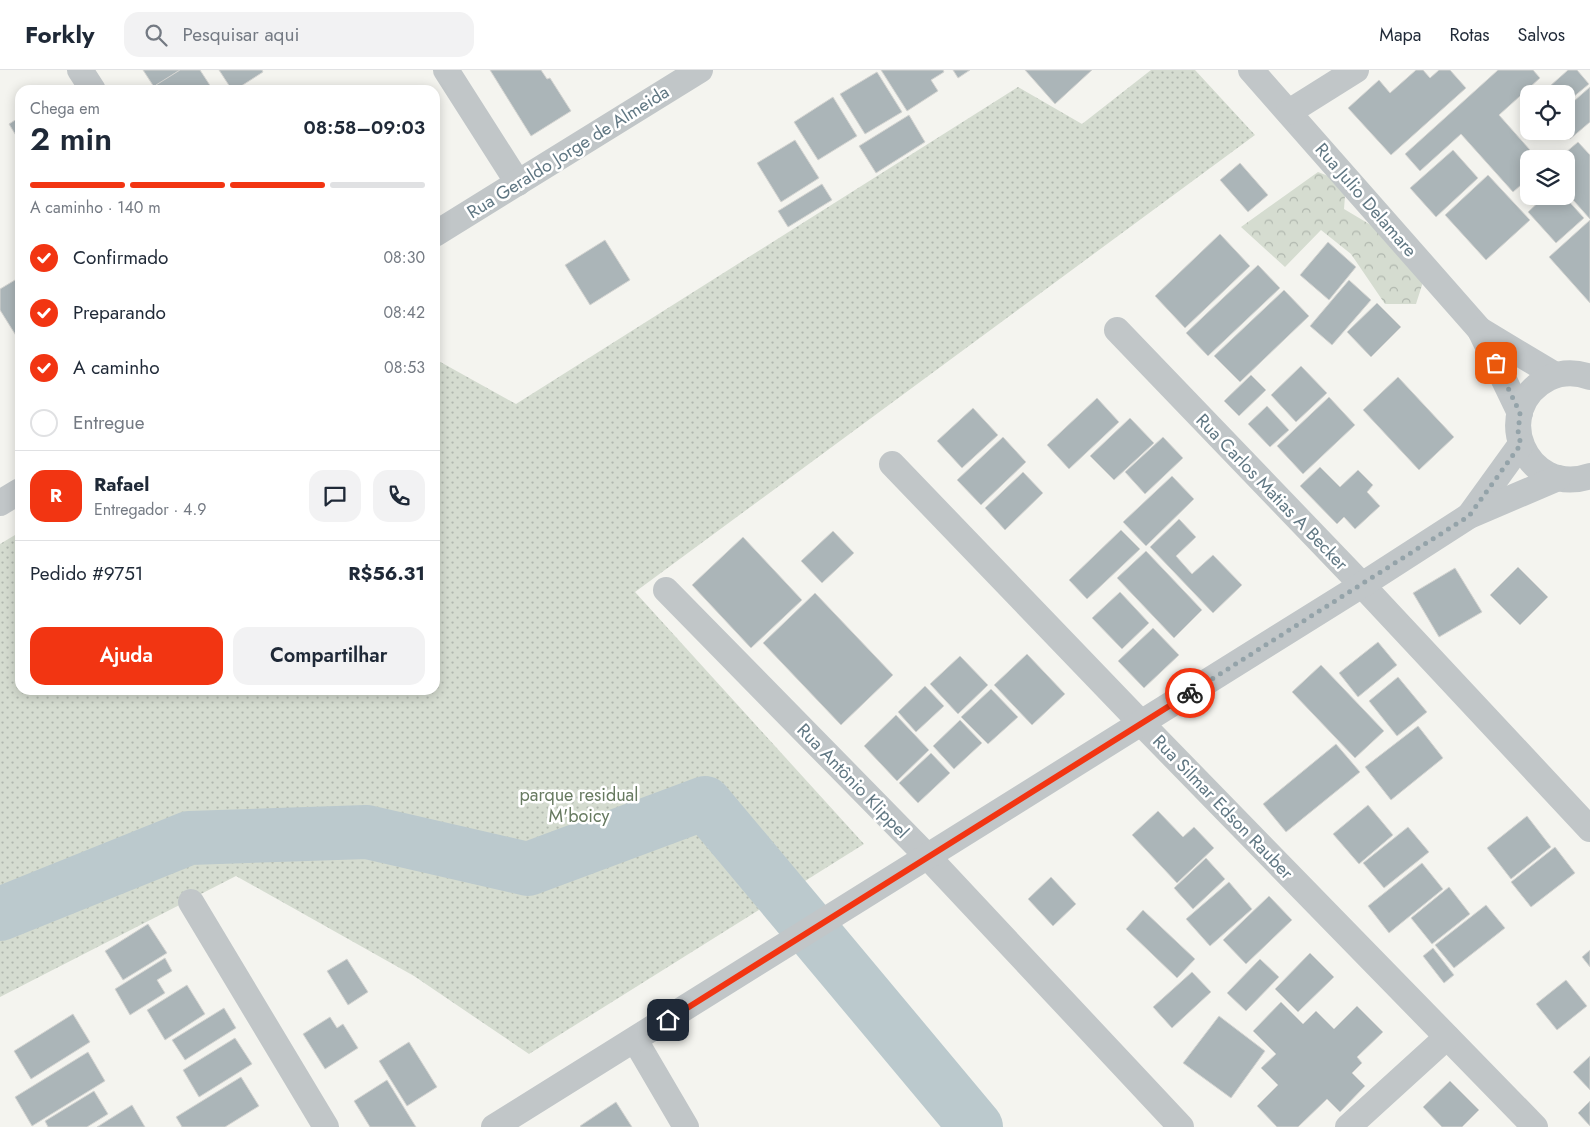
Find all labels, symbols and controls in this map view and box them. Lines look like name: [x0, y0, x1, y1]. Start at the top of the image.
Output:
search box: [124, 12, 474, 57]
text: Forkly: [25, 17, 94, 52]
icon: search: [142, 21, 170, 49]
text: Pesquisar aqui: [182, 21, 299, 48]
text: Mapa: [1379, 22, 1421, 48]
text: Rotas: [1449, 22, 1490, 48]
text: Salvos: [1518, 22, 1565, 48]
street label: Rua Geraldo Jorge de Almeida: [462, 79, 674, 225]
map controls: [1520, 85, 1575, 205]
button: locate: [1520, 85, 1575, 140]
text: Chega em: [30, 97, 100, 120]
text: 08:58–09:03: [304, 114, 425, 141]
text: 2 min: [30, 116, 112, 162]
street label: Rua Julio Delamare: [1309, 137, 1423, 263]
button: layers: [1520, 150, 1575, 205]
text: A caminho · 140 m: [30, 196, 161, 219]
icon: check: [30, 244, 58, 272]
text: Confirmado: [73, 244, 168, 271]
text: 08:30: [384, 246, 425, 269]
icon: check: [30, 299, 58, 327]
text: Preparando: [73, 299, 166, 326]
text: 08:42: [383, 301, 425, 324]
pin: [1475, 342, 1517, 384]
icon: bag: [1482, 349, 1510, 377]
icon: check: [30, 354, 58, 382]
text: A caminho: [73, 354, 160, 381]
text: 08:53: [384, 356, 425, 379]
street label: Rua Carlos Matias A Becker: [1190, 408, 1355, 577]
text: Entregue: [73, 409, 145, 436]
button: chat: [309, 470, 361, 522]
button: phone: [373, 470, 425, 522]
text: Rafael: [94, 471, 149, 498]
text: R: [50, 482, 62, 509]
text: Entregador · 4.9: [94, 498, 206, 521]
text: Pedido #9751: [30, 560, 143, 587]
text: R$56.31: [348, 560, 425, 587]
button: Ajuda: [30, 627, 223, 685]
button: Compartilhar: [233, 627, 425, 685]
courier: [1165, 668, 1215, 718]
icon: bike: [1176, 679, 1204, 707]
street label: Rua Antônio Klippel: [791, 718, 915, 844]
street label: Rua Silmar Edson Rauber: [1147, 729, 1300, 886]
park label: parque residual M'boicy: [520, 782, 638, 829]
pin: [647, 999, 689, 1041]
icon: home: [654, 1006, 682, 1034]

